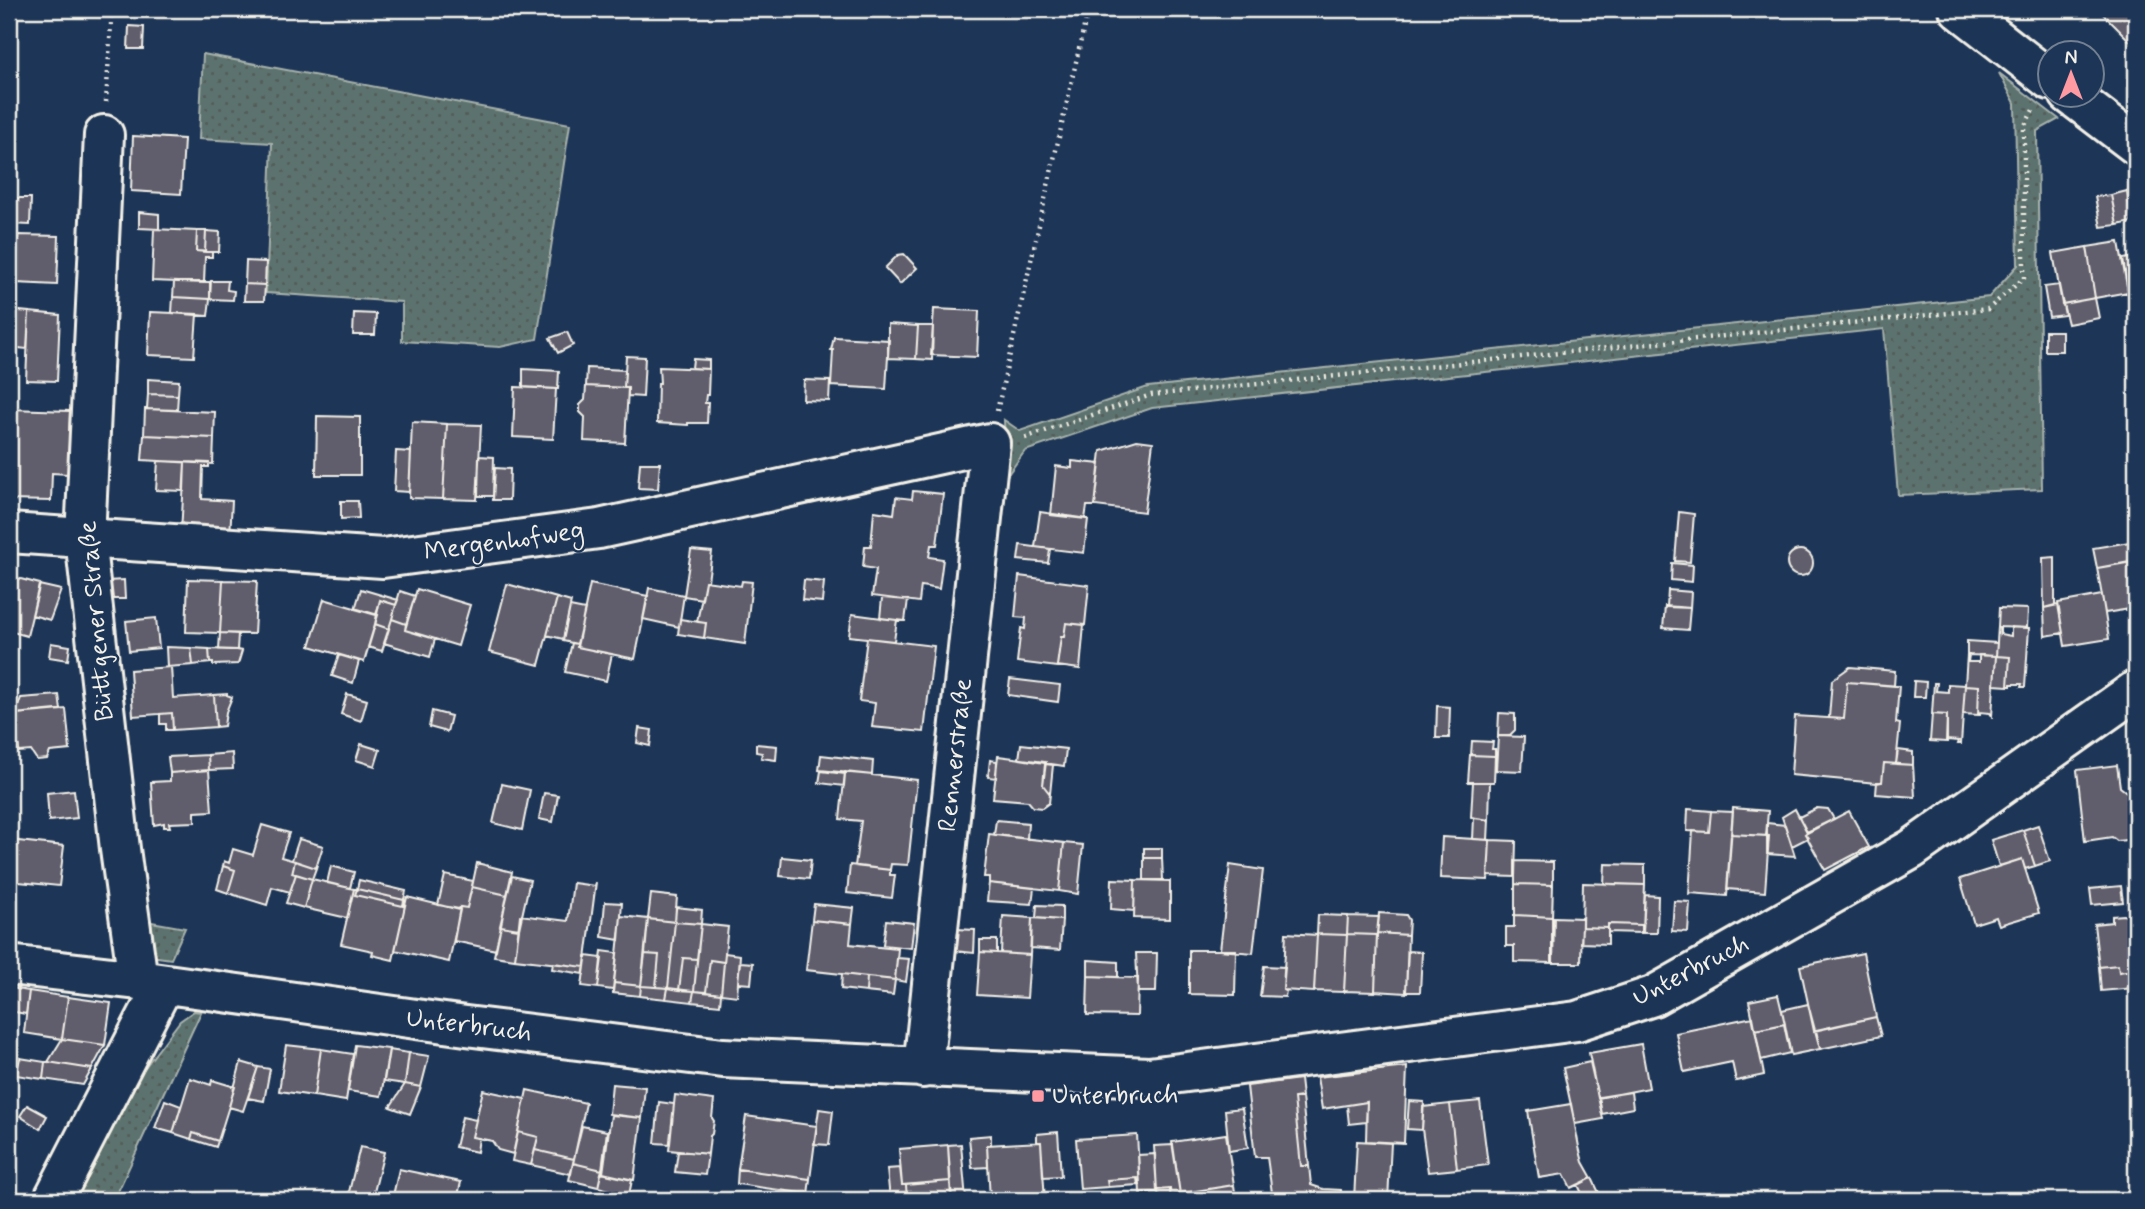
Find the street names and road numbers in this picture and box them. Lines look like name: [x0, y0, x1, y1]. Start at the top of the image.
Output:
street label: Mergenhofweg: [422, 514, 586, 572]
street label: Büttgener Straße: [71, 519, 123, 723]
street label: Rennerstraße: [931, 676, 981, 833]
street label: Unterbruch: [1627, 927, 1755, 1015]
street label: Unterbruch: [404, 1001, 534, 1051]

